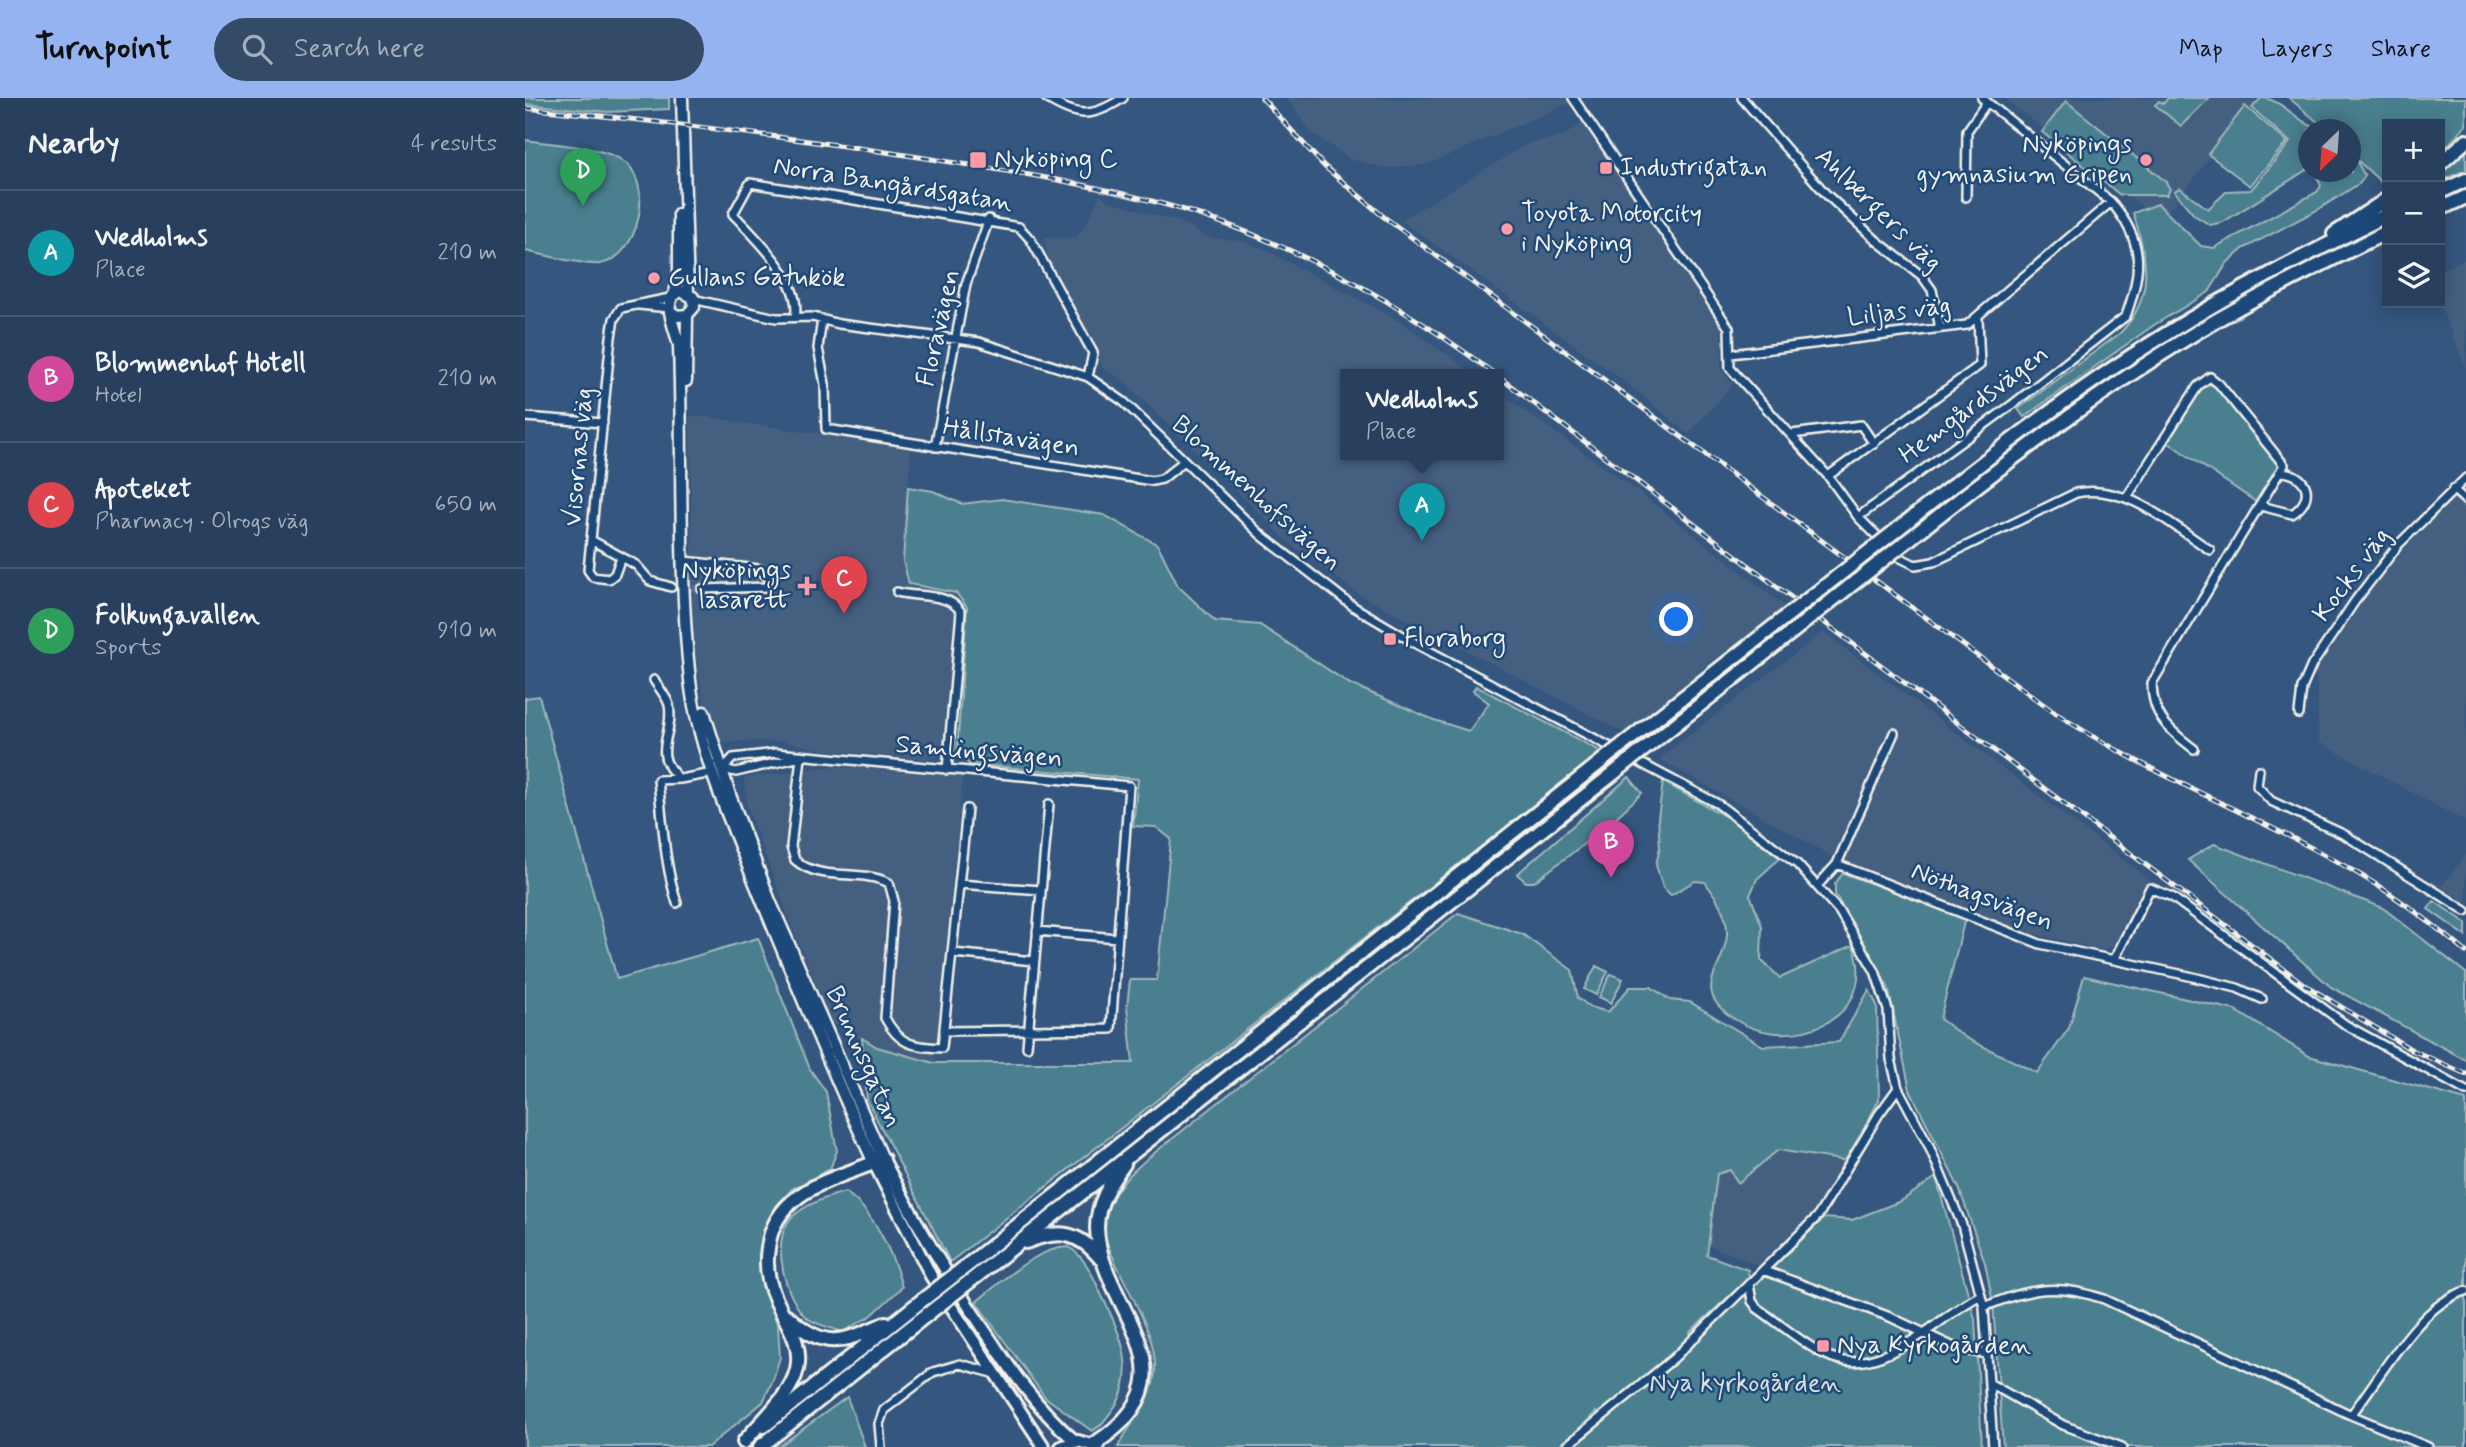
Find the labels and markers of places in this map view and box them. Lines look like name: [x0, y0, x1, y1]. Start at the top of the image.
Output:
place label: Nyköpings gymnasium Gripen: [1916, 128, 2132, 192]
place label: Nyköping C: [994, 143, 1118, 179]
pin: D: [560, 148, 606, 206]
marker: Nyköping C: [968, 150, 988, 170]
place label: Industrigatan: [1620, 151, 1767, 188]
marker: Nyköpings gymnasium Gripen: [2138, 152, 2154, 168]
marker: Industrigatan: [1598, 160, 1614, 176]
place label: Toyota Motorcity i Nyköping: [1521, 197, 1702, 263]
marker: Toyota Motorcity i Nyköping: [1499, 221, 1515, 237]
place label: Gullans Gatukök: [668, 261, 845, 295]
marker: Gullans Gatukök: [646, 270, 662, 286]
pin: A: [1399, 483, 1445, 541]
place label: Nyköpings lasarett: [681, 554, 791, 618]
pin: C: [821, 556, 867, 614]
marker: Nyköpings lasarett: [797, 576, 817, 596]
place label: Floraborg: [1404, 622, 1506, 658]
marker: Floraborg: [1382, 631, 1398, 647]
pin: B: [1588, 820, 1634, 878]
place label: Nya Kyrkogården: [1837, 1329, 2031, 1363]
marker: Nya Kyrkogården: [1815, 1338, 1831, 1354]

